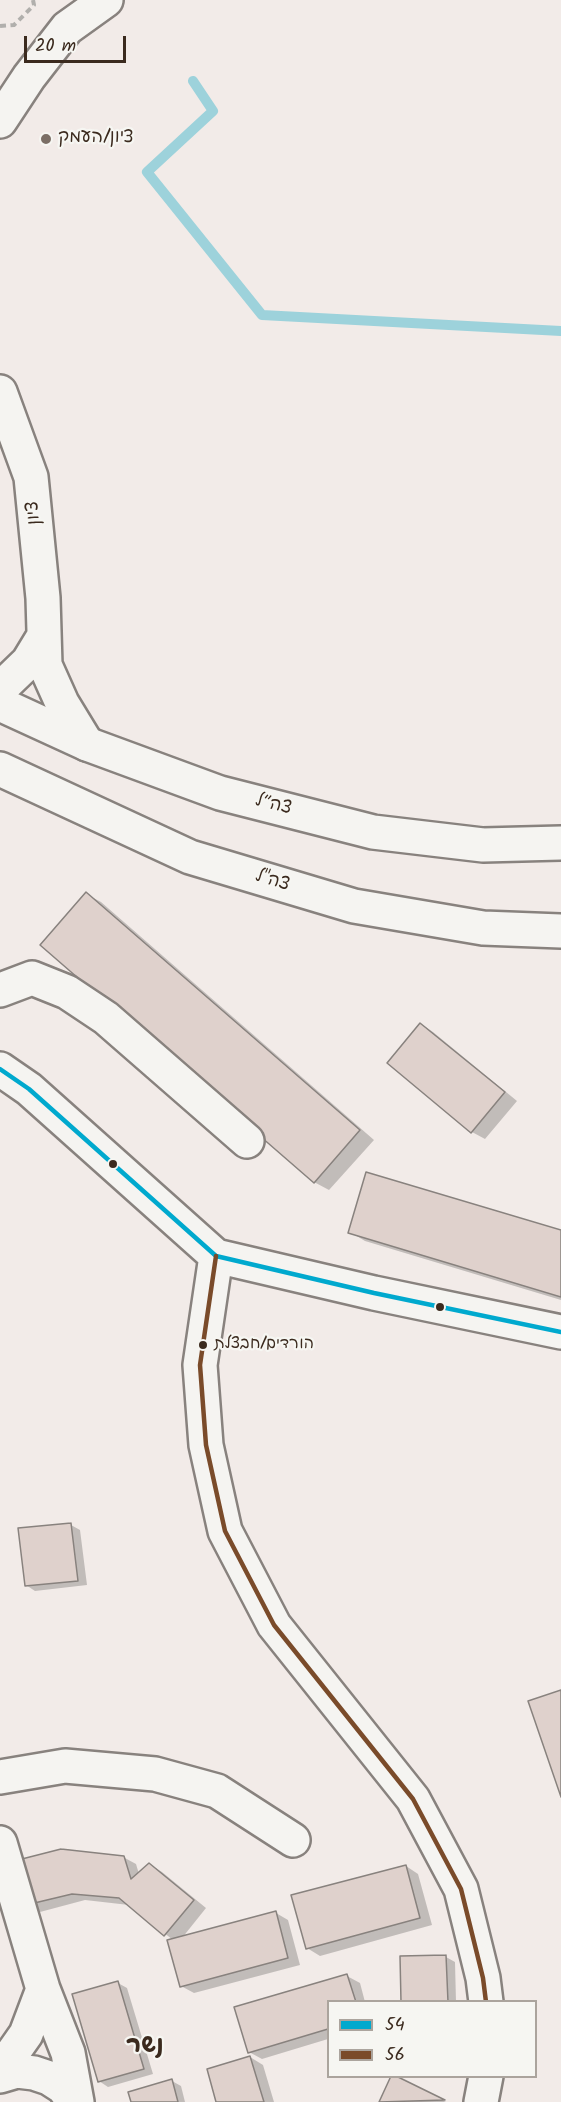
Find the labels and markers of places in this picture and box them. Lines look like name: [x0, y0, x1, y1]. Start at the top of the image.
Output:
place label: ציון/העמק: [58, 128, 134, 150]
marker: ציון/העמק: [39, 132, 53, 146]
unlabelled marker: [107, 1158, 119, 1170]
unlabelled marker: [434, 1301, 446, 1313]
place label: הורדים/חבצלת: [214, 1335, 314, 1355]
marker: הורדים/חבצלת: [197, 1339, 209, 1351]

